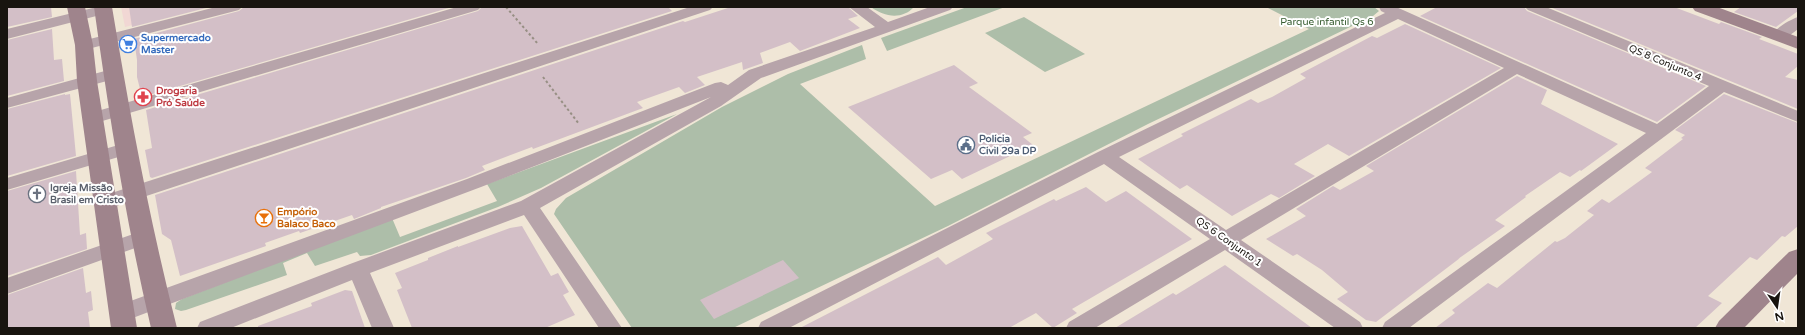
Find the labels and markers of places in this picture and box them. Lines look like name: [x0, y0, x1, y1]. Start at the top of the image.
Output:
place label: Supermercado Master: [141, 32, 211, 56]
supermarket icon: Supermercado Master: [118, 34, 138, 54]
place label: Drogaria Pró Saúde: [156, 85, 205, 109]
pharmacy icon: Drogaria Pró Saúde: [133, 87, 153, 107]
place label: Policia Civil 29a DP: [979, 133, 1037, 157]
public building icon: Policia Civil 29a DP: [956, 135, 976, 155]
place label: Igreja Missão Brasil em Cristo: [50, 182, 124, 206]
church icon: Igreja Missão Brasil em Cristo: [27, 184, 47, 204]
place label: Empório Balaco Baco: [277, 206, 336, 230]
bar icon: Empório Balaco Baco: [254, 208, 274, 228]

